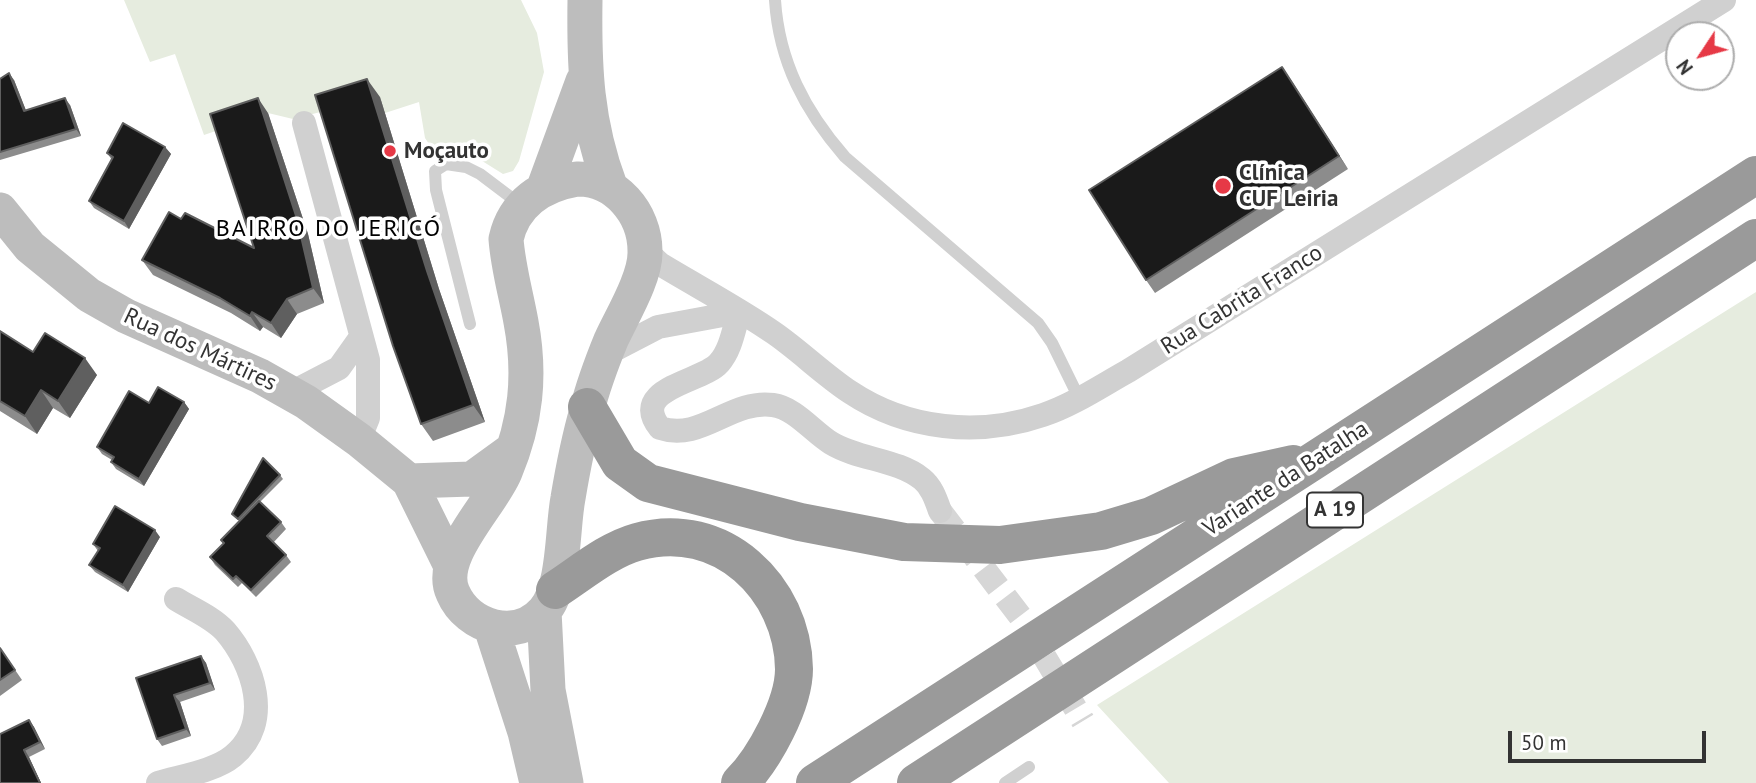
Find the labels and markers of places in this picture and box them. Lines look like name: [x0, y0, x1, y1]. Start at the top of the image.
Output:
place label: Moçauto: [404, 137, 489, 165]
marker: Moçauto: [382, 143, 398, 159]
place label: Clínica CUF Leiria: [1239, 159, 1338, 213]
marker: Clínica CUF Leiria: [1213, 176, 1233, 196]

